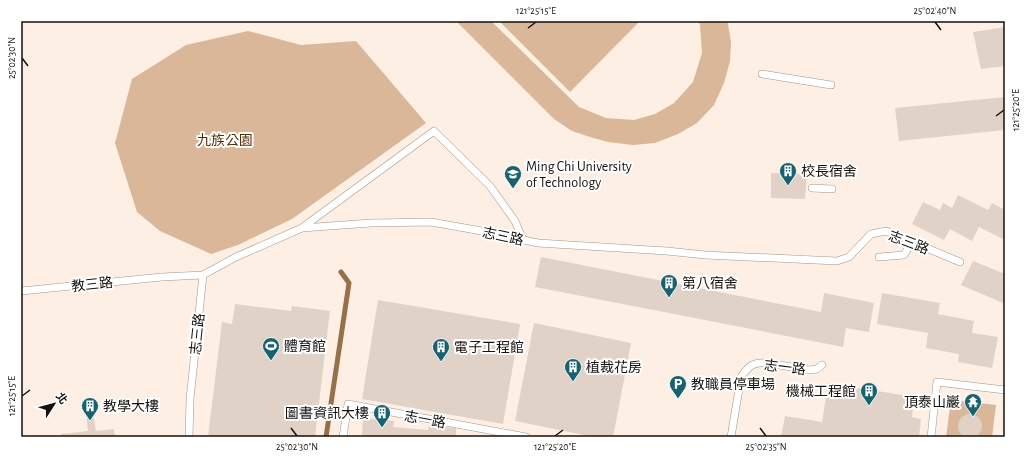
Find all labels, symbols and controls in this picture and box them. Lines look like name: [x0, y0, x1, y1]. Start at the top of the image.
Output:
text: 121°25'15"E: [516, 6, 556, 16]
text: 25°02'40"N: [914, 6, 956, 16]
text: 25°02'30"N: [7, 37, 17, 79]
text: 121°25'20"E: [1011, 89, 1021, 131]
park label: 九族公園: [197, 133, 253, 148]
place label: Ming Chi University of Technology: [526, 160, 632, 190]
building icon: 校長宿舍: [778, 161, 798, 186]
place label: 校長宿舍: [801, 163, 857, 179]
school or university icon: Ming Chi University of Technology: [503, 164, 523, 189]
street label: 志三路: [481, 225, 525, 248]
street label: 志三路: [887, 228, 931, 257]
building icon: 第八宿舍: [659, 273, 679, 298]
street label: 教三路: [70, 275, 114, 294]
place label: 第八宿舍: [682, 275, 738, 291]
street label: 志三路: [188, 312, 207, 356]
sports icon: 體育館: [261, 336, 281, 361]
building icon: 電子工程館: [431, 337, 451, 362]
place label: 體育館: [284, 339, 326, 354]
place label: 電子工程館: [454, 340, 524, 355]
building icon: 植裁花房: [563, 357, 583, 382]
street label: 志一路: [763, 357, 807, 377]
place label: 植裁花房: [586, 359, 642, 375]
parking icon: 教職員停車場: [668, 374, 688, 399]
text: 121°25'15"E: [7, 376, 17, 416]
place label: 教職員停車場: [691, 377, 775, 392]
building icon: 機械工程館: [859, 381, 879, 406]
north arrow: [34, 384, 74, 424]
place label: 機械工程館: [786, 384, 856, 399]
text: 北: [54, 391, 69, 406]
temple icon: 頂泰山巖: [963, 392, 983, 417]
place label: 頂泰山巖: [904, 394, 960, 410]
building icon: 教學大樓: [80, 396, 100, 421]
place label: 教學大樓: [103, 399, 159, 414]
building icon: 圖書資訊大樓: [372, 403, 392, 428]
place label: 圖書資訊大樓: [285, 406, 369, 421]
street label: 志一路: [403, 408, 447, 431]
text: 25°02'30"N: [276, 442, 318, 452]
text: 121°25'20"E: [534, 442, 576, 452]
text: 25°02'35"N: [745, 442, 787, 452]

